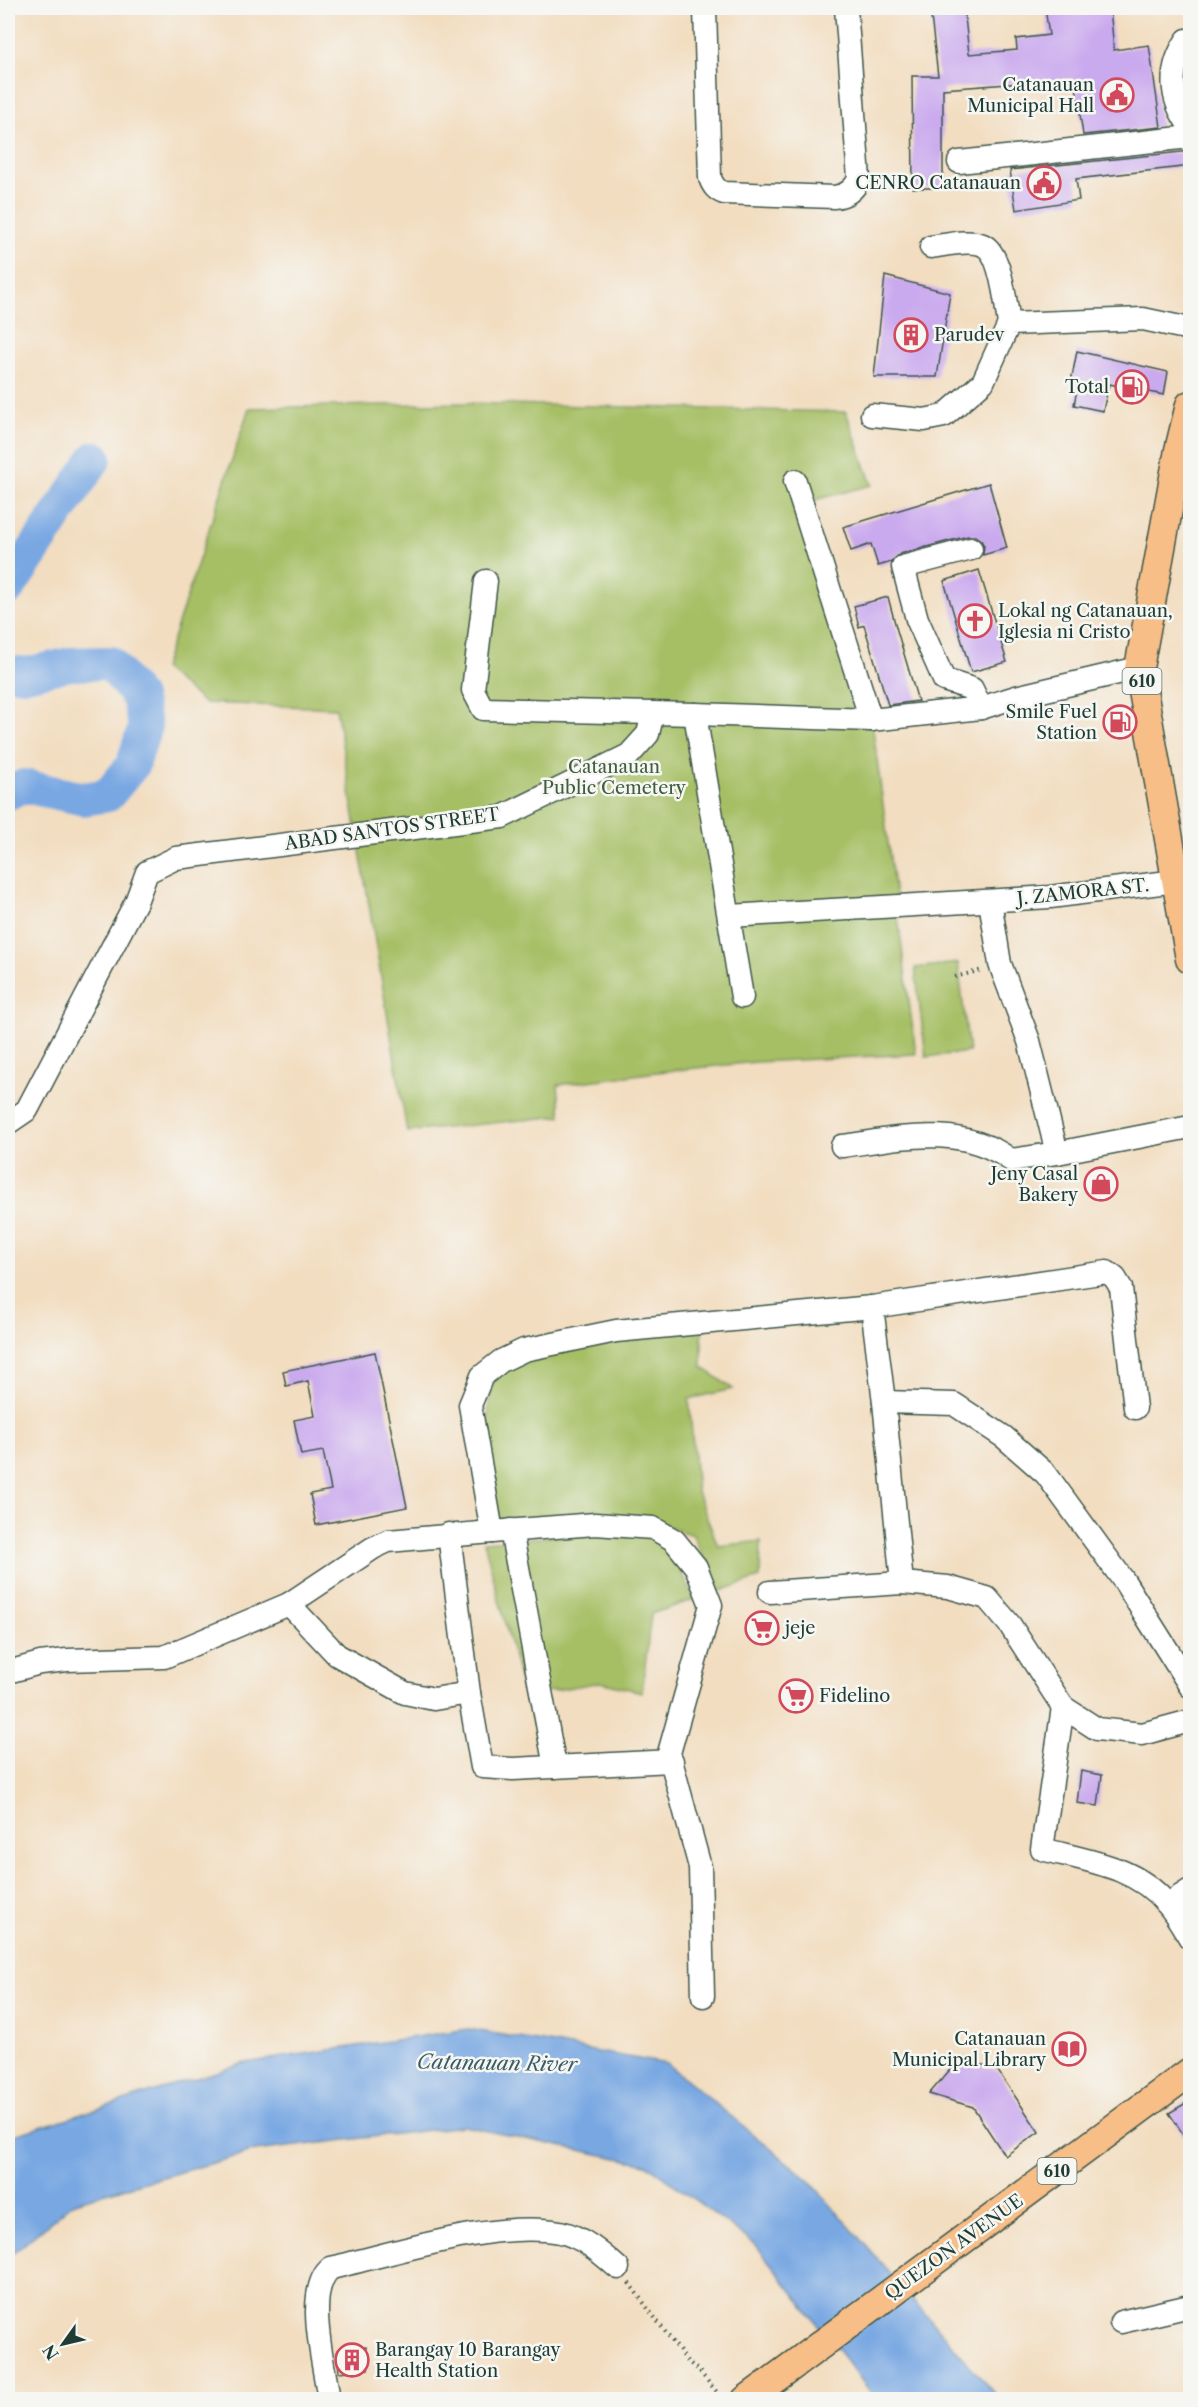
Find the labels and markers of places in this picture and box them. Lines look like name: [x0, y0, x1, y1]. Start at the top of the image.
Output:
place label: Catanauan Municipal Hall: [967, 74, 1094, 117]
public building icon: Catanauan Municipal Hall: [1099, 77, 1135, 113]
public building icon: CENRO Catanauan: [1026, 165, 1062, 201]
place label: CENRO Catanauan: [855, 172, 1021, 194]
building icon: Parudev: [893, 317, 929, 353]
place label: Parudev: [934, 324, 1004, 346]
fuel station icon: Total: [1114, 369, 1150, 405]
place label: Total: [1065, 376, 1109, 398]
place label: Lokal ng Catanauan, Iglesia ni Cristo: [998, 600, 1173, 643]
church icon: Lokal ng Catanauan, Iglesia ni Cristo: [957, 603, 993, 639]
place label: Smile Fuel Station: [1006, 701, 1097, 744]
fuel station icon: Smile Fuel Station: [1102, 704, 1138, 740]
place label: Jeny Casal Bakery: [988, 1163, 1079, 1206]
shop icon: Jeny Casal Bakery: [1083, 1166, 1119, 1202]
supermarket icon: jeje: [744, 1610, 780, 1646]
place label: jeje: [782, 1617, 815, 1639]
supermarket icon: Fidelino: [778, 1678, 814, 1714]
place label: Fidelino: [819, 1685, 890, 1707]
place label: Catanauan Municipal Library: [892, 2028, 1047, 2071]
library icon: Catanauan Municipal Library: [1051, 2031, 1087, 2067]
place label: Barangay 10 Barangay Health Station: [375, 2339, 562, 2382]
building icon: Barangay 10 Barangay Health Station: [334, 2342, 370, 2378]

